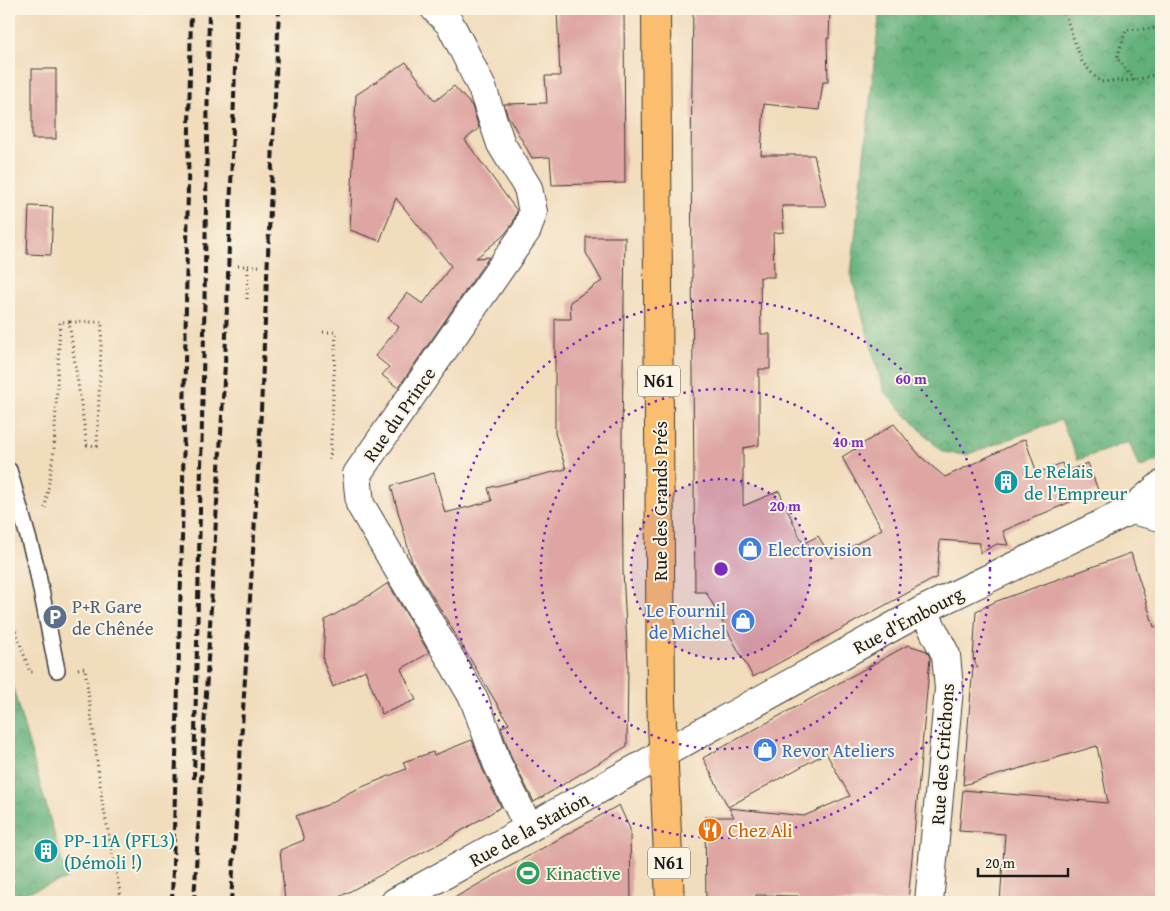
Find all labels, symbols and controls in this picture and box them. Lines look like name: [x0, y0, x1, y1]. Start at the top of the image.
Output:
street label: Rue du Prince: [356, 361, 442, 467]
road number: N61: [638, 366, 680, 396]
text: 60 m: [895, 368, 927, 389]
street label: Rue des Grands Prés: [646, 421, 674, 581]
text: 40 m: [832, 431, 864, 452]
place label: Le Relais de l'Empreur: [1024, 457, 1128, 507]
building icon: Le Relais de l'Empreur: [993, 469, 1019, 495]
text: 20 m: [769, 495, 801, 516]
place label: Electrovision: [768, 535, 872, 563]
shop icon: Electrovision: [737, 536, 763, 562]
centre of rings: [712, 560, 730, 578]
street label: Rue d'Embourg: [848, 579, 969, 661]
place label: P+R Gare de Chênée: [72, 592, 154, 642]
place label: Le Fournil de Michel: [646, 596, 726, 646]
parking icon: P+R Gare de Chênée: [42, 604, 68, 630]
shop icon: Le Fournil de Michel: [730, 608, 756, 634]
street label: Rue des Critchons: [923, 682, 961, 826]
place label: Revor Ateliers: [782, 736, 895, 764]
shop icon: Revor Ateliers: [752, 737, 778, 763]
street label: Rue de la Station: [464, 784, 594, 874]
place label: Chez Ali: [728, 816, 793, 844]
restaurant icon: Chez Ali: [697, 817, 723, 843]
place label: PP-11A (PFL3) (Démoli !): [64, 826, 175, 876]
building icon: PP-11A (PFL3) (Démoli !): [33, 838, 59, 864]
scale bar: [978, 846, 1068, 878]
road number: N61: [648, 848, 690, 878]
text: 20 m: [985, 852, 1016, 873]
place label: Kinactive: [546, 859, 621, 887]
sports icon: Kinactive: [515, 860, 541, 886]

